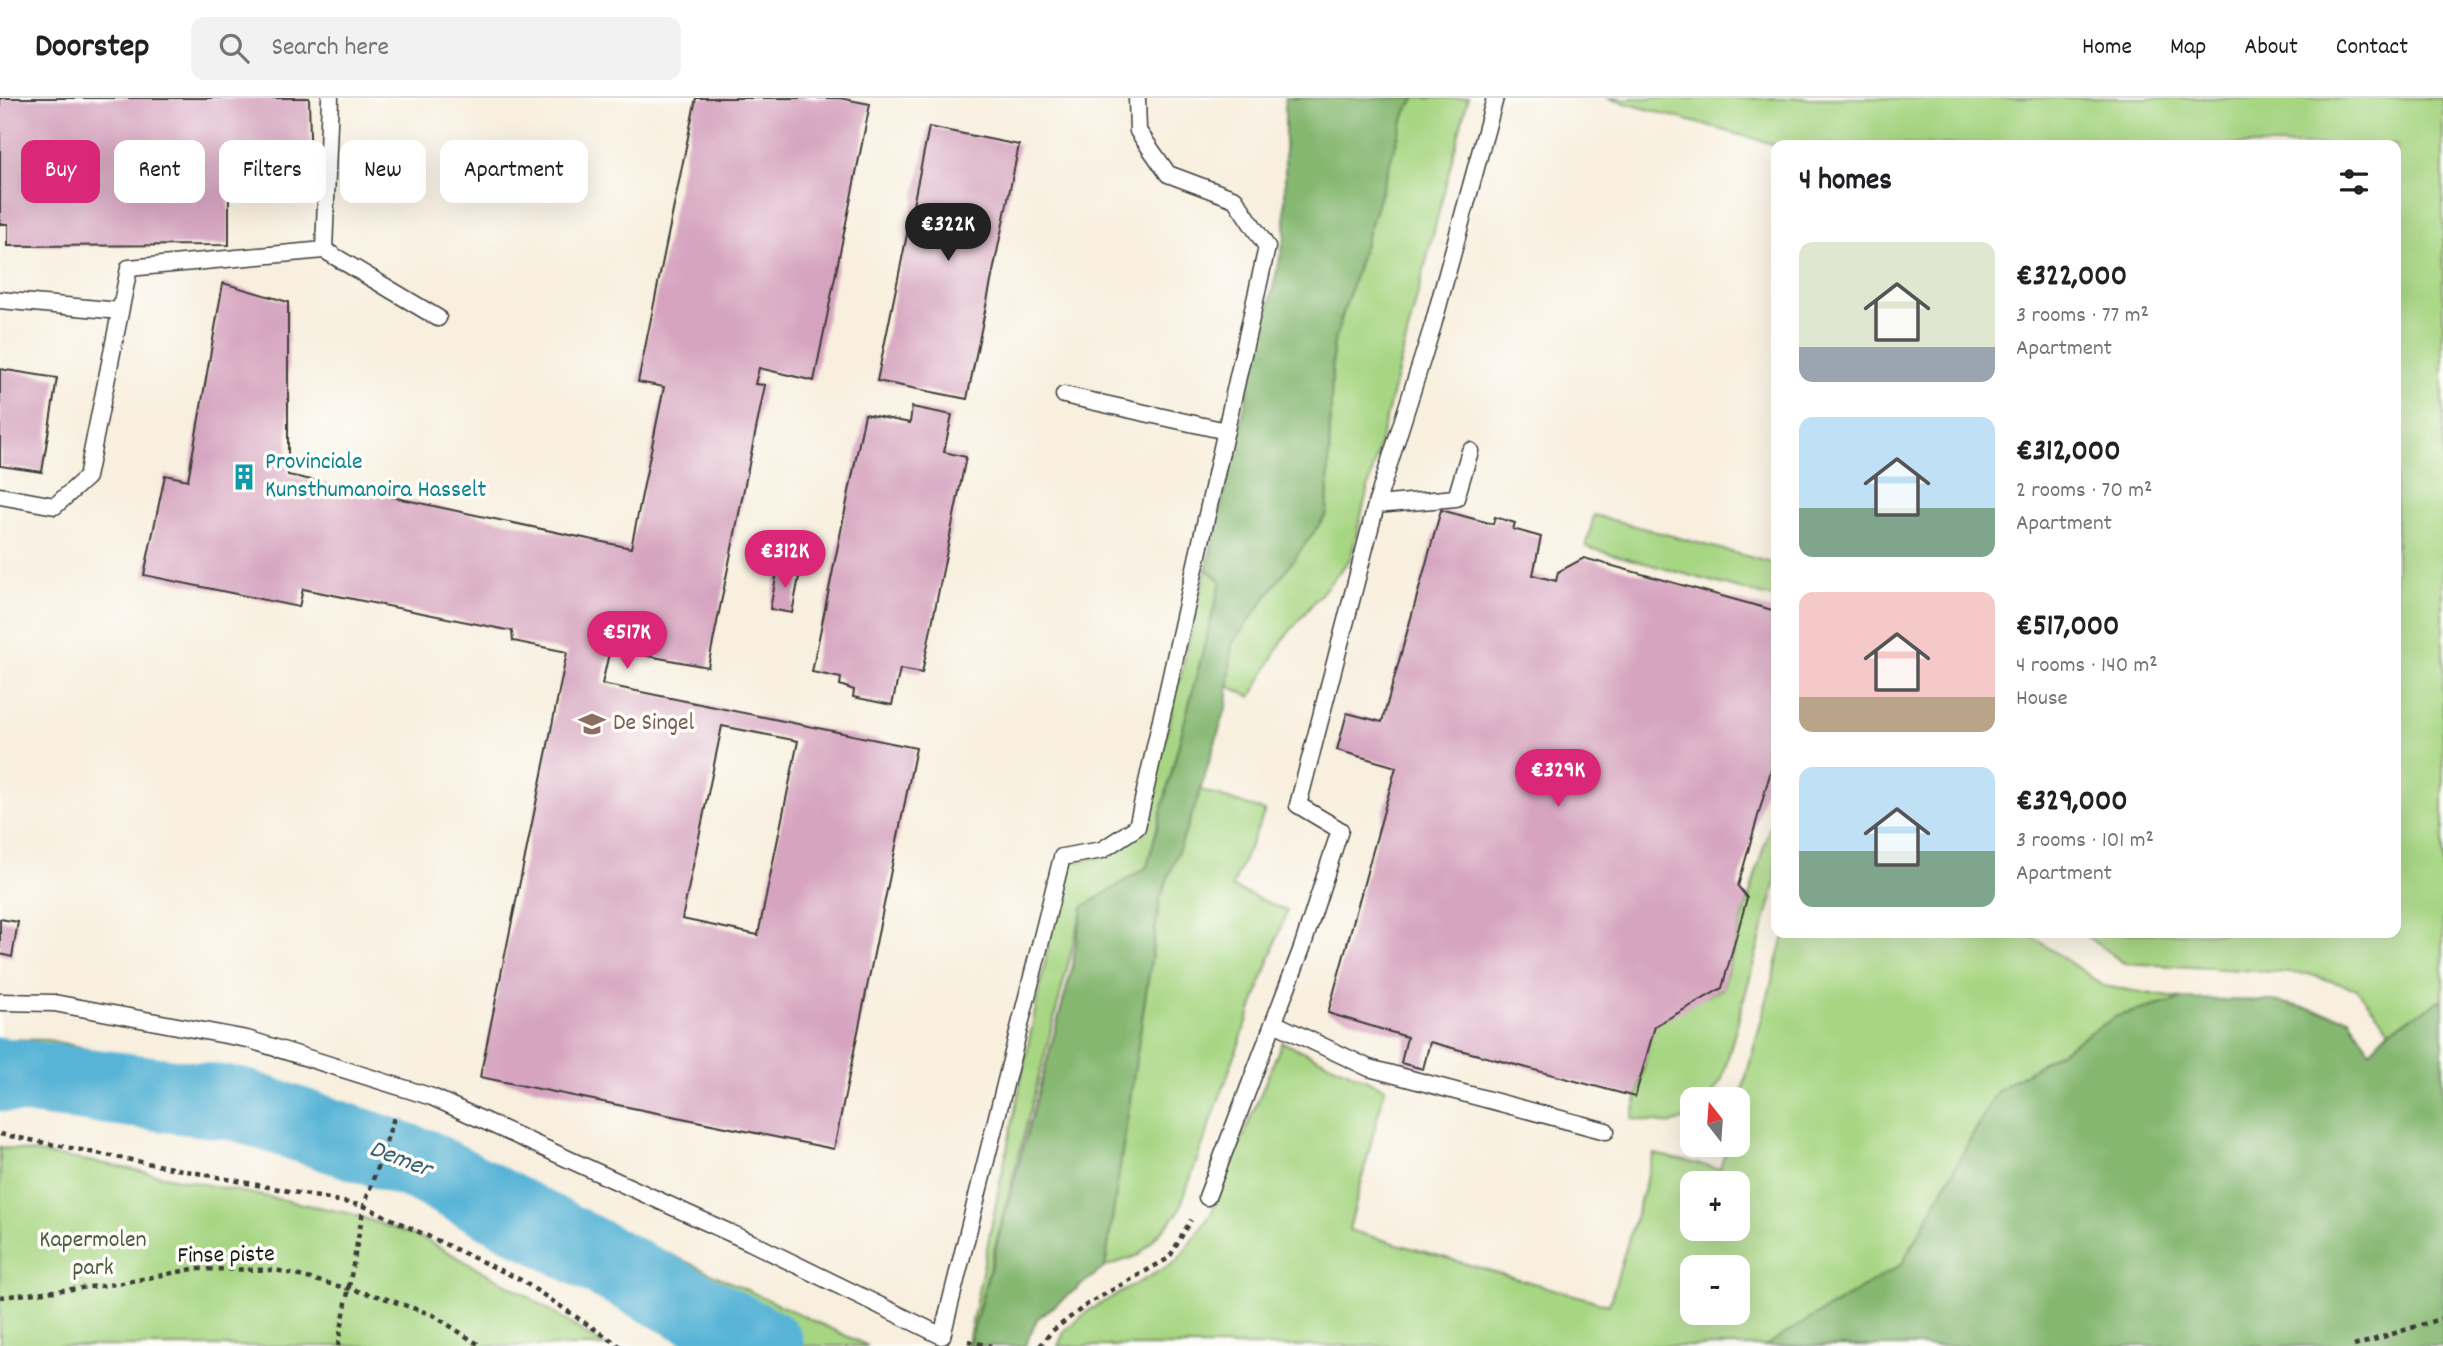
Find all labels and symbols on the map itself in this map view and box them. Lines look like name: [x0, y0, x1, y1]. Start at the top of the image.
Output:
pin: €322K: [899, 204, 997, 263]
place label: Provinciale Kunsthumanoira Hasselt: [265, 446, 486, 508]
building icon: Provinciale Kunsthumanoira Hasselt: [229, 462, 259, 492]
pin: €312K: [736, 531, 834, 590]
pin: €517K: [578, 612, 676, 671]
place label: De Singel: [613, 707, 695, 741]
school or university icon: De Singel: [577, 709, 607, 739]
pin: €329K: [1509, 750, 1607, 809]
north arrow: [1680, 1087, 1750, 1157]
water label: Demer: [364, 1131, 440, 1190]
park label: Kapermolen park: [39, 1224, 147, 1286]
street label: Finse piste: [177, 1238, 275, 1274]

